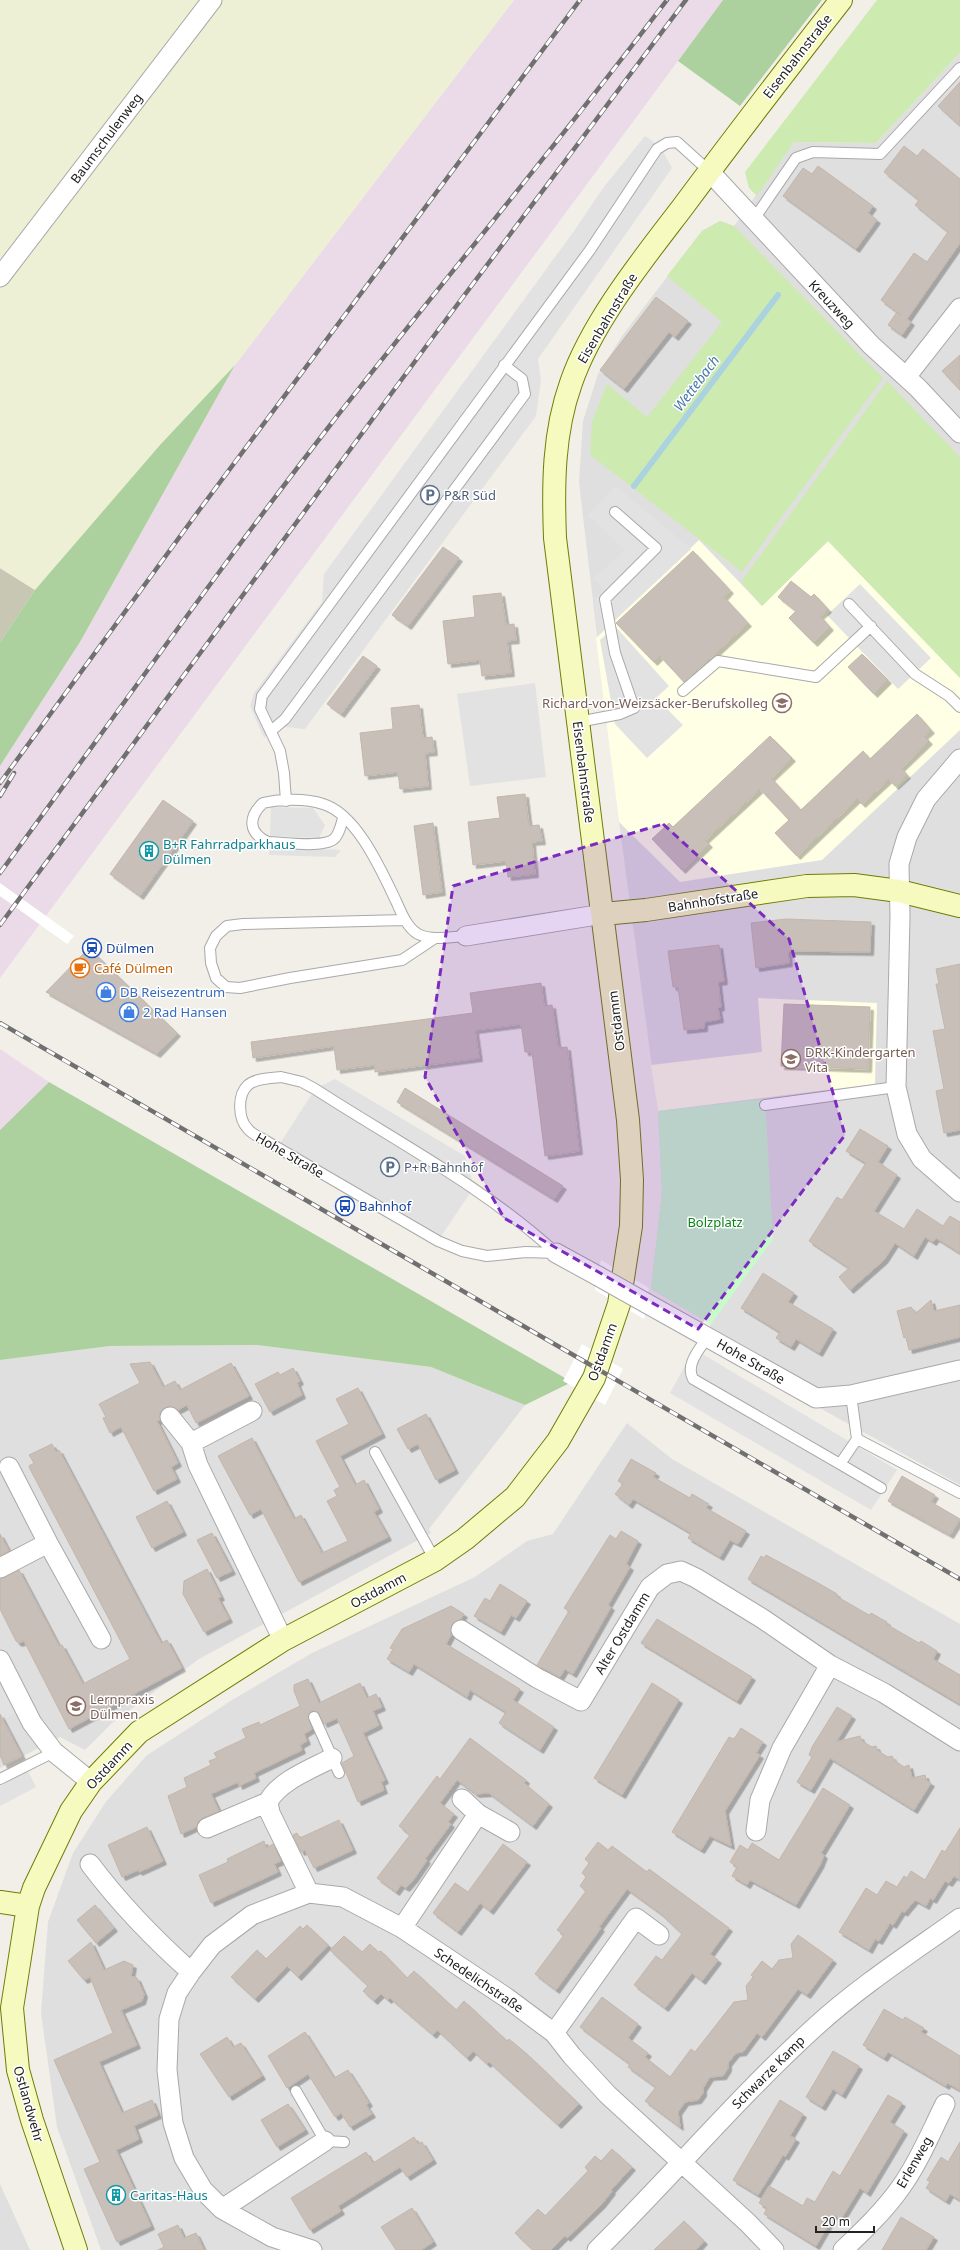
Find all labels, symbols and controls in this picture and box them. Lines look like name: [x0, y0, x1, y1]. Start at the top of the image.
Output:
street label: Eisenbahnstraße: [758, 10, 836, 102]
street label: Baumschulenweg: [66, 89, 146, 187]
street label: Eisenbahnstraße: [573, 269, 641, 367]
street label: Kreuzweg: [805, 276, 859, 332]
water label: Wettebach: [669, 351, 723, 415]
parking icon: P&R Süd: [419, 484, 441, 506]
place label: P&R Süd: [444, 486, 496, 504]
school or university icon: Richard-von-Weizsäcker-Berufskolleg: [771, 692, 793, 714]
place label: Richard-von-Weizsäcker-Berufskolleg: [542, 694, 768, 712]
street label: Eisenbahnstraße: [569, 720, 599, 824]
place label: B+R Fahrradparkhaus Dülmen: [163, 835, 295, 868]
building icon: B+R Fahrradparkhaus Dülmen: [138, 840, 160, 862]
street label: Bahnhofstraße: [667, 884, 759, 916]
station icon: Dülmen: [81, 937, 103, 959]
place label: Dülmen: [106, 939, 154, 957]
cafe icon: Café Dülmen: [69, 957, 91, 979]
place label: Café Dülmen: [94, 959, 173, 977]
shop icon: DB Reisezentrum: [95, 981, 117, 1003]
place label: DB Reisezentrum: [120, 983, 225, 1001]
street label: Ostdamm: [603, 990, 629, 1052]
shop icon: 2 Rad Hansen: [118, 1001, 140, 1023]
place label: 2 Rad Hansen: [143, 1003, 227, 1021]
place label: DRK-Kindergarten Vita: [805, 1043, 916, 1076]
school or university icon: DRK-Kindergarten Vita: [780, 1048, 802, 1070]
street label: Hohe Straße: [253, 1128, 327, 1182]
parking icon: P+R Bahnhof: [379, 1156, 401, 1178]
place label: P+R Bahnhof: [404, 1158, 484, 1176]
bus stop icon: Bahnhof: [334, 1195, 356, 1217]
place label: Bahnhof: [359, 1197, 413, 1215]
park label: Bolzplatz: [687, 1213, 743, 1231]
street label: Ostdamm: [583, 1320, 621, 1384]
street label: Hohe Straße: [714, 1334, 788, 1388]
street label: Ostdamm: [347, 1568, 409, 1612]
street label: Alter Ostdamm: [590, 1588, 654, 1678]
place label: Lernpraxis Dülmen: [90, 1690, 154, 1723]
school or university icon: Lernpraxis Dülmen: [65, 1695, 87, 1717]
street label: Ostdamm: [82, 1737, 136, 1793]
street label: Schedelichstraße: [431, 1943, 527, 2017]
street label: Schwarze Kamp: [727, 2031, 809, 2113]
street label: Ostlandwehr: [10, 2064, 49, 2145]
street label: Erlenweg: [892, 2133, 936, 2191]
building icon: Caritas-Haus: [105, 2184, 127, 2206]
place label: Caritas-Haus: [130, 2186, 208, 2204]
scale bar: [816, 2208, 874, 2234]
text: 20 m: [822, 2213, 850, 2230]

